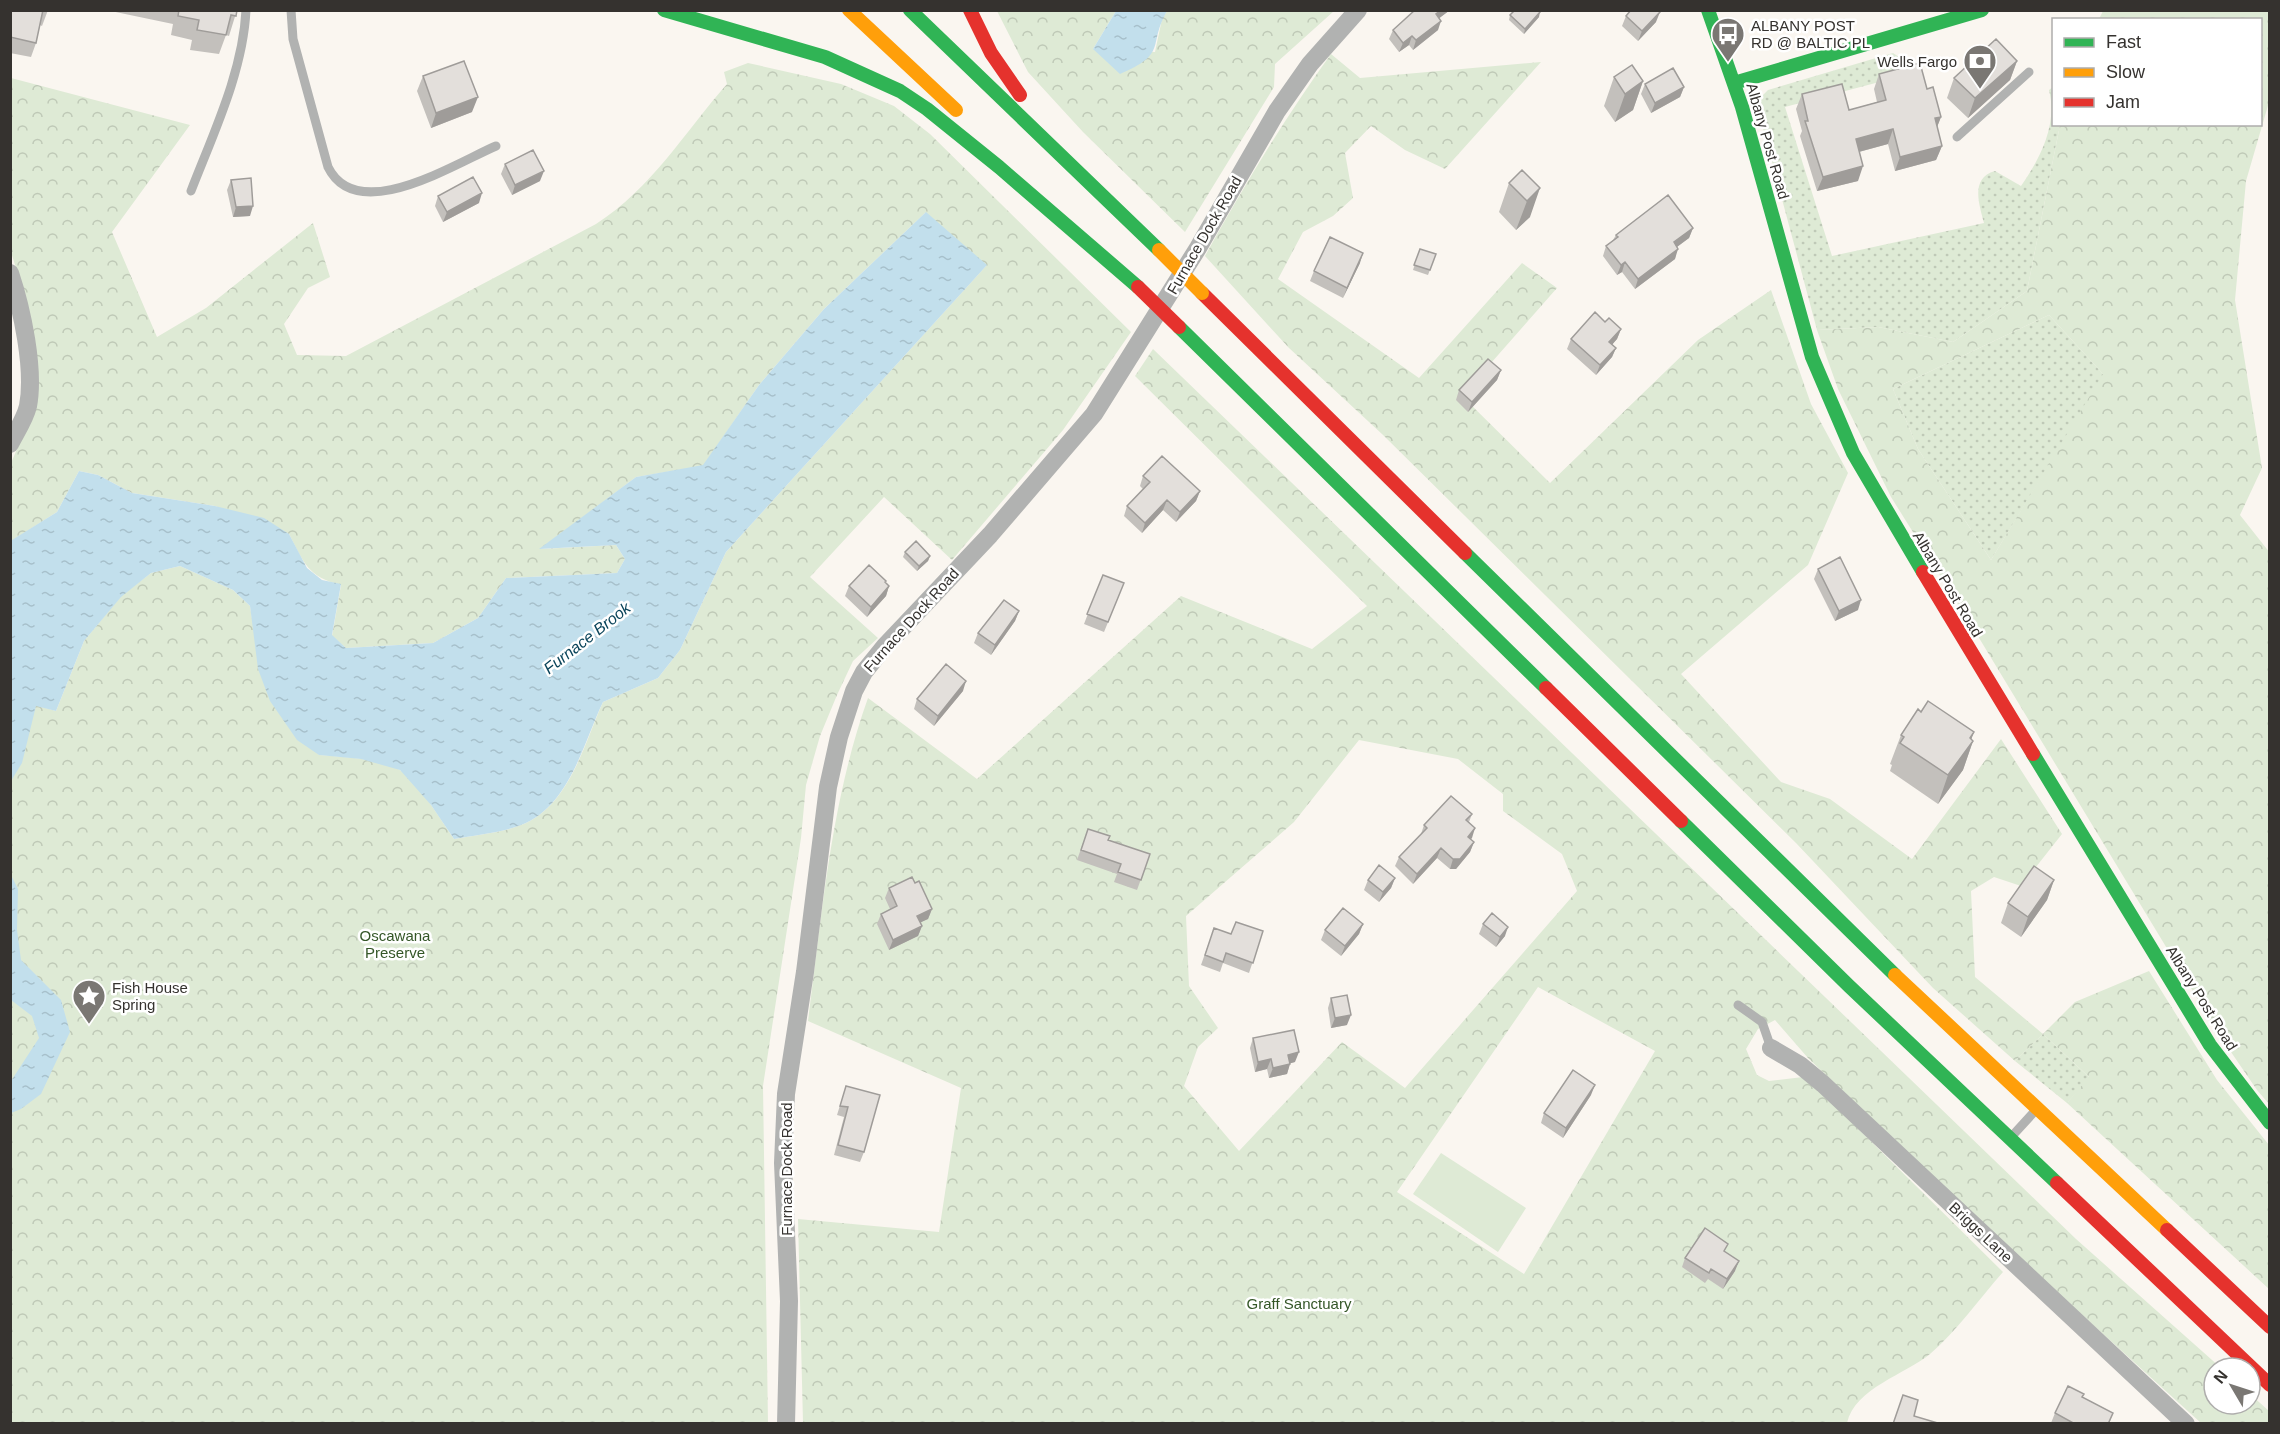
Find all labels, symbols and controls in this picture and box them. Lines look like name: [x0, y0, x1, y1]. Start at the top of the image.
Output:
bus stop icon: ALBANY POST RD @ BALTIC PL: [1710, 16, 1746, 63]
place label: ALBANY POST RD @ BALTIC PL: [1751, 17, 1870, 51]
legend: [2052, 18, 2262, 126]
text: Fast: [2106, 32, 2141, 52]
bank icon: Wells Fargo: [1962, 43, 1998, 90]
place label: Wells Fargo: [1877, 53, 1957, 70]
text: Slow: [2106, 62, 2146, 82]
street label: Albany Post Road: [1743, 81, 1793, 201]
text: Jam: [2106, 92, 2140, 112]
street label: Furnace Dock Road: [1163, 173, 1245, 297]
street label: Albany Post Road: [1910, 528, 1986, 640]
street label: Furnace Dock Road: [860, 565, 962, 675]
water label: Furnace Brook: [540, 598, 634, 677]
park label: Oscawana Preserve: [360, 927, 431, 961]
street label: Albany Post Road: [2163, 943, 2241, 1053]
place icon: Fish House Spring: [71, 978, 107, 1025]
place label: Fish House Spring: [112, 979, 188, 1013]
street label: Furnace Dock Road: [778, 1102, 795, 1236]
street label: Briggs Lane: [1946, 1198, 2016, 1266]
park label: Graff Sanctuary: [1247, 1295, 1352, 1312]
north arrow: [2202, 1356, 2262, 1416]
text: N: [2210, 1367, 2231, 1387]

